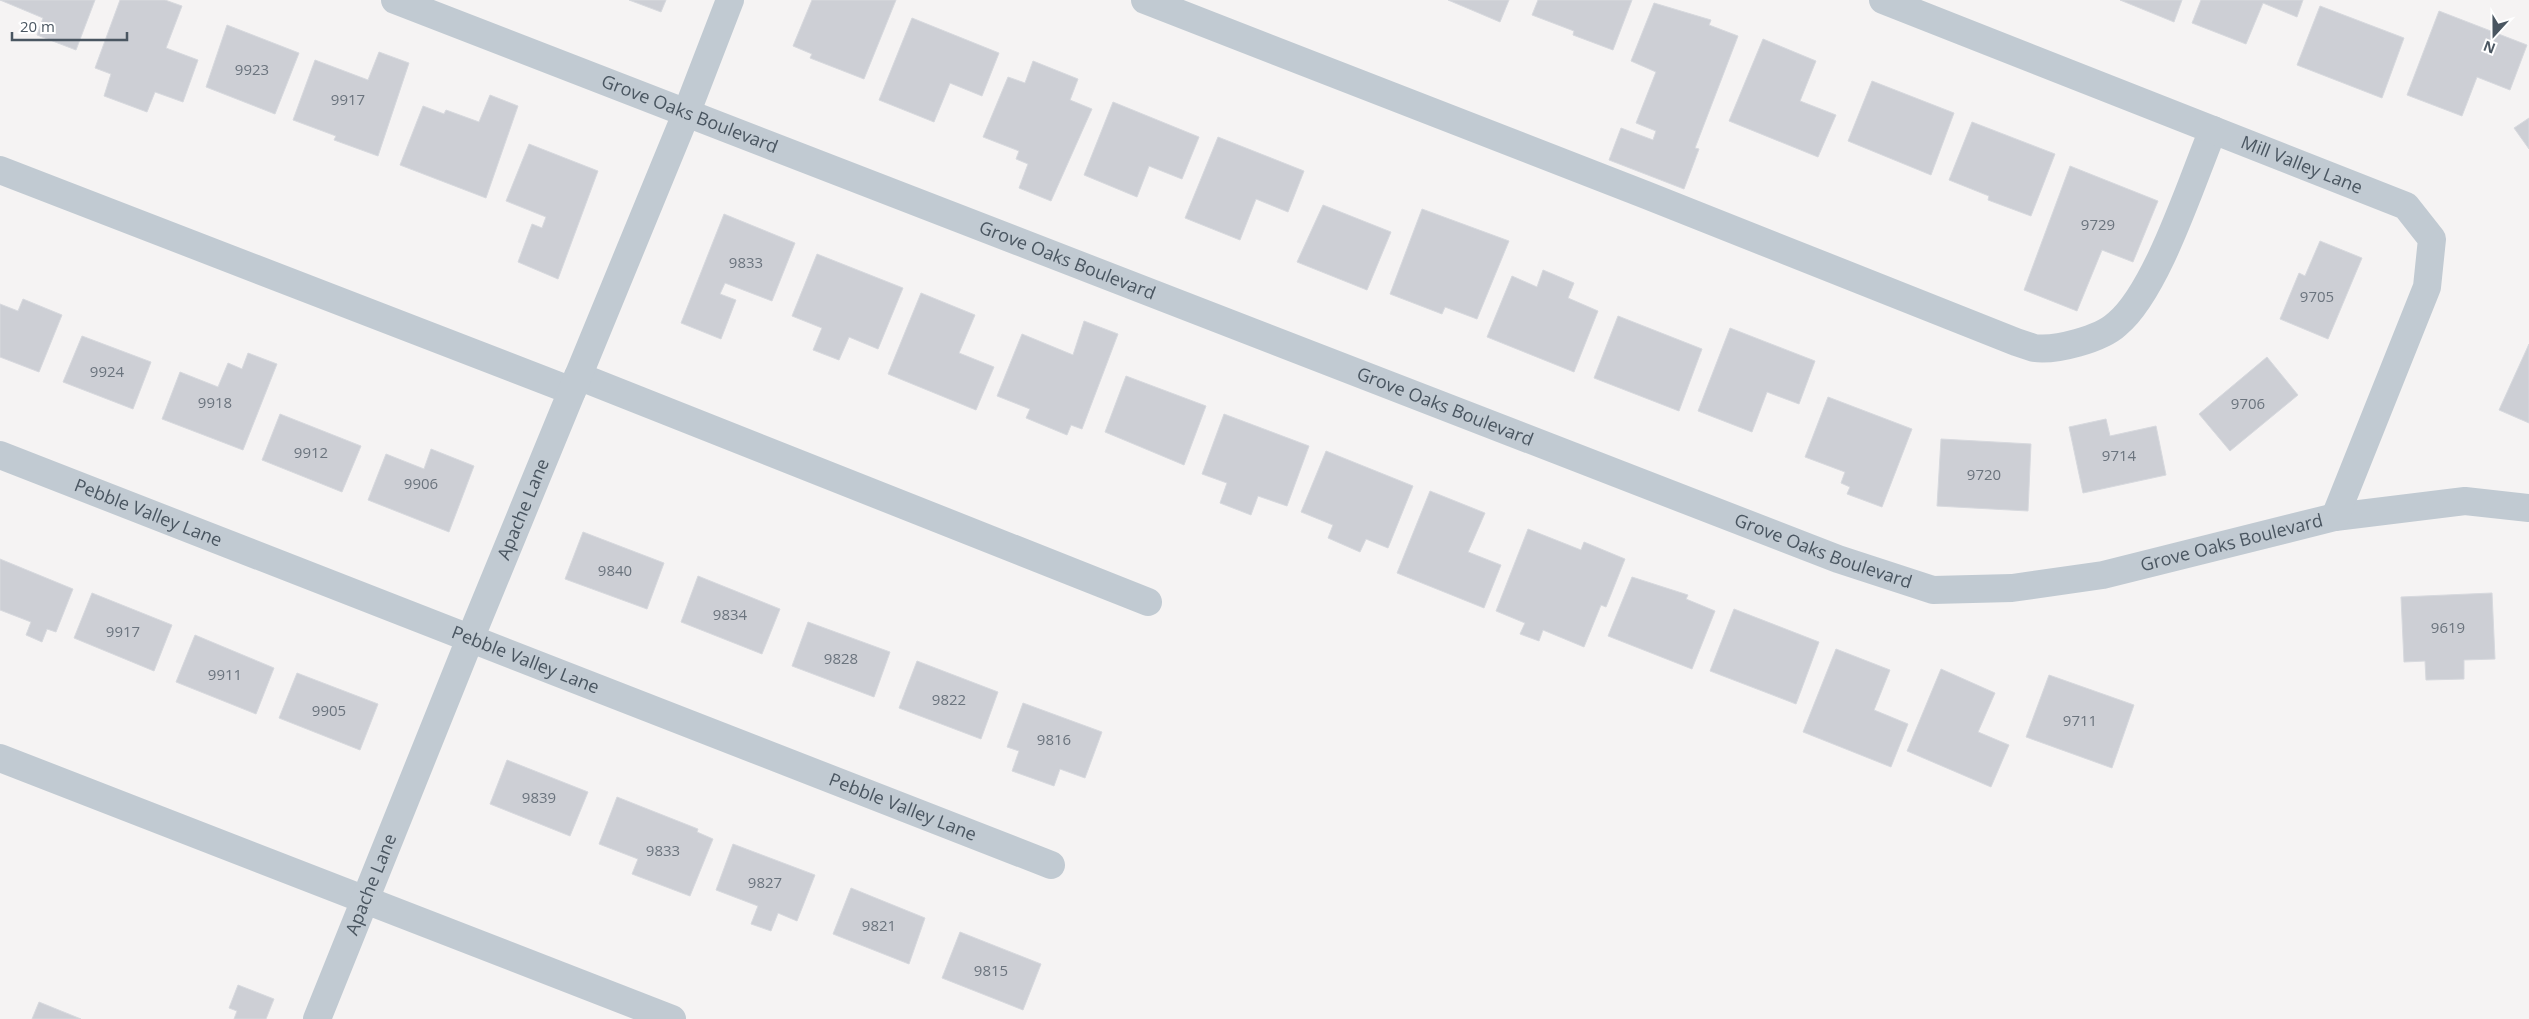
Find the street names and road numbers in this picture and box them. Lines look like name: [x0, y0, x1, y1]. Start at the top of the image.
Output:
street label: Grove Oaks Boulevard: [598, 68, 782, 158]
street label: Mill Valley Lane: [2238, 129, 2366, 199]
street label: Grove Oaks Boulevard: [976, 214, 1159, 305]
street label: Grove Oaks Boulevard: [1354, 361, 1537, 451]
street label: Apache Lane: [491, 455, 554, 563]
street label: Pebble Valley Lane: [71, 472, 226, 551]
street label: Grove Oaks Boulevard: [1731, 507, 1915, 593]
street label: Grove Oaks Boulevard: [2138, 507, 2325, 576]
street label: Pebble Valley Lane: [449, 619, 603, 699]
street label: Pebble Valley Lane: [826, 767, 980, 846]
street label: Apache Lane: [339, 830, 401, 938]

